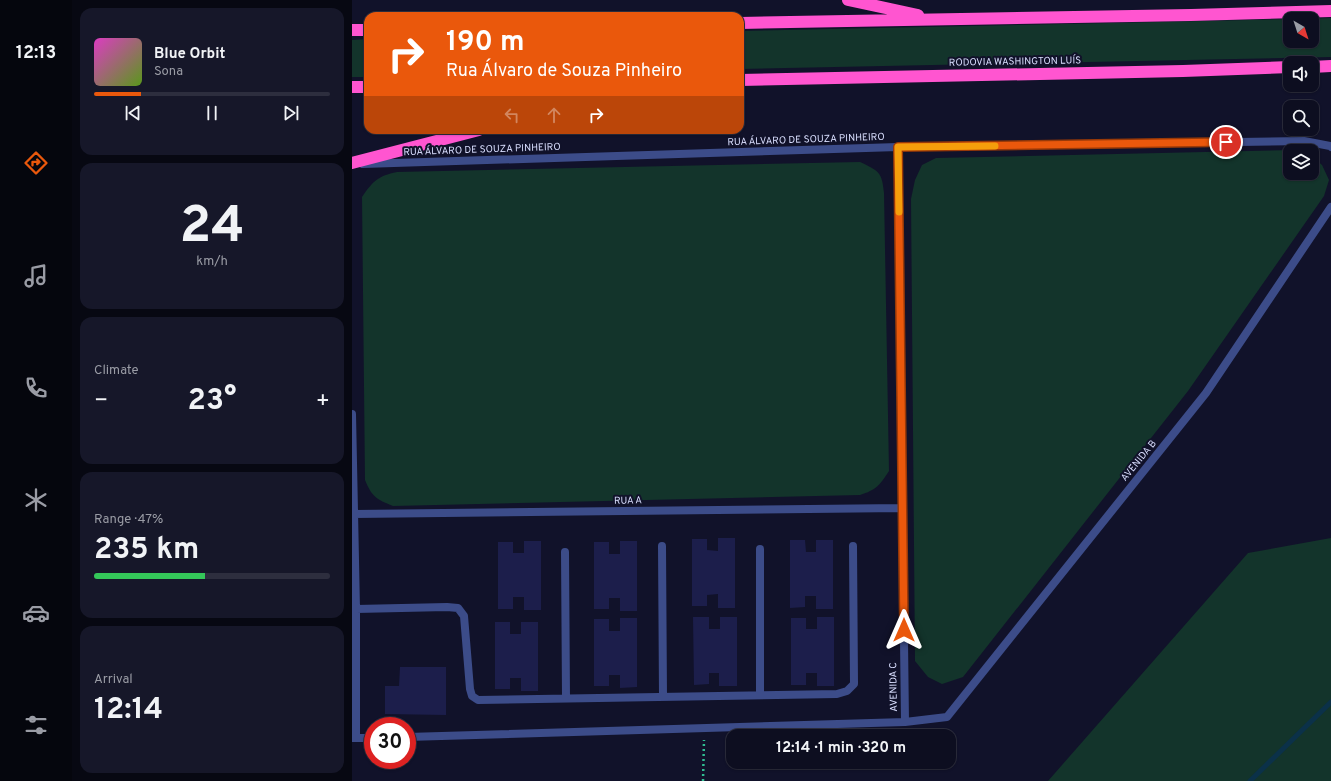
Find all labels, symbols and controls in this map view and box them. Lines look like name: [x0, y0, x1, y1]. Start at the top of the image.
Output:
north arrow: [1283, 12, 1319, 48]
map controls: [1283, 12, 1319, 180]
text: 190 m: [446, 25, 524, 61]
icon: right: [380, 28, 432, 80]
text: 12:13: [16, 42, 56, 65]
text: Blue Orbit: [154, 45, 225, 64]
street label: RODOVIA WASHINGTON LUÍS: [949, 54, 1081, 70]
button: sound: [1283, 56, 1319, 92]
text: Rua Álvaro de Souza Pinheiro: [446, 60, 682, 83]
text: Sona: [154, 64, 183, 80]
button: search: [1283, 100, 1319, 136]
icon: previous: [122, 102, 144, 124]
icon: pause: [201, 102, 223, 124]
icon: next: [280, 102, 302, 124]
icon: left: [501, 104, 523, 126]
icon: ahead: [543, 104, 565, 126]
icon: right: [585, 104, 607, 126]
pin: [1209, 125, 1243, 159]
street label: RUA ÁLVARO DE SOUZA PINHEIRO: [727, 131, 885, 149]
icon: arrive: [1215, 131, 1237, 153]
street label: RUA ÁLVARO DE SOUZA PINHEIRO: [403, 141, 561, 159]
button: layers: [1283, 144, 1319, 180]
icon: directions: [22, 149, 50, 177]
text: 24: [179, 195, 245, 261]
text: km/h: [196, 254, 228, 270]
icon: music: [22, 262, 50, 290]
text: Climate: [94, 363, 139, 379]
icon: phone: [22, 374, 50, 402]
text: 23°: [188, 383, 236, 420]
text: −: [94, 388, 108, 415]
text: +: [316, 388, 330, 415]
street label: AVENIDA B: [1118, 438, 1160, 484]
icon: climate: [22, 486, 50, 514]
street label: RUA A: [614, 494, 642, 508]
text: Range · 47%: [94, 512, 163, 528]
text: 235 km: [94, 532, 199, 569]
icon: car: [22, 599, 50, 627]
position arrow: [883, 609, 925, 651]
street label: AVENIDA C: [887, 662, 901, 712]
text: Arrival: [94, 672, 133, 688]
text: 12:14: [94, 692, 163, 729]
icon: filters: [22, 711, 50, 739]
speed limit sign: 30: [364, 717, 416, 769]
text: 12:14 · 1 min · 320 m: [776, 739, 906, 758]

